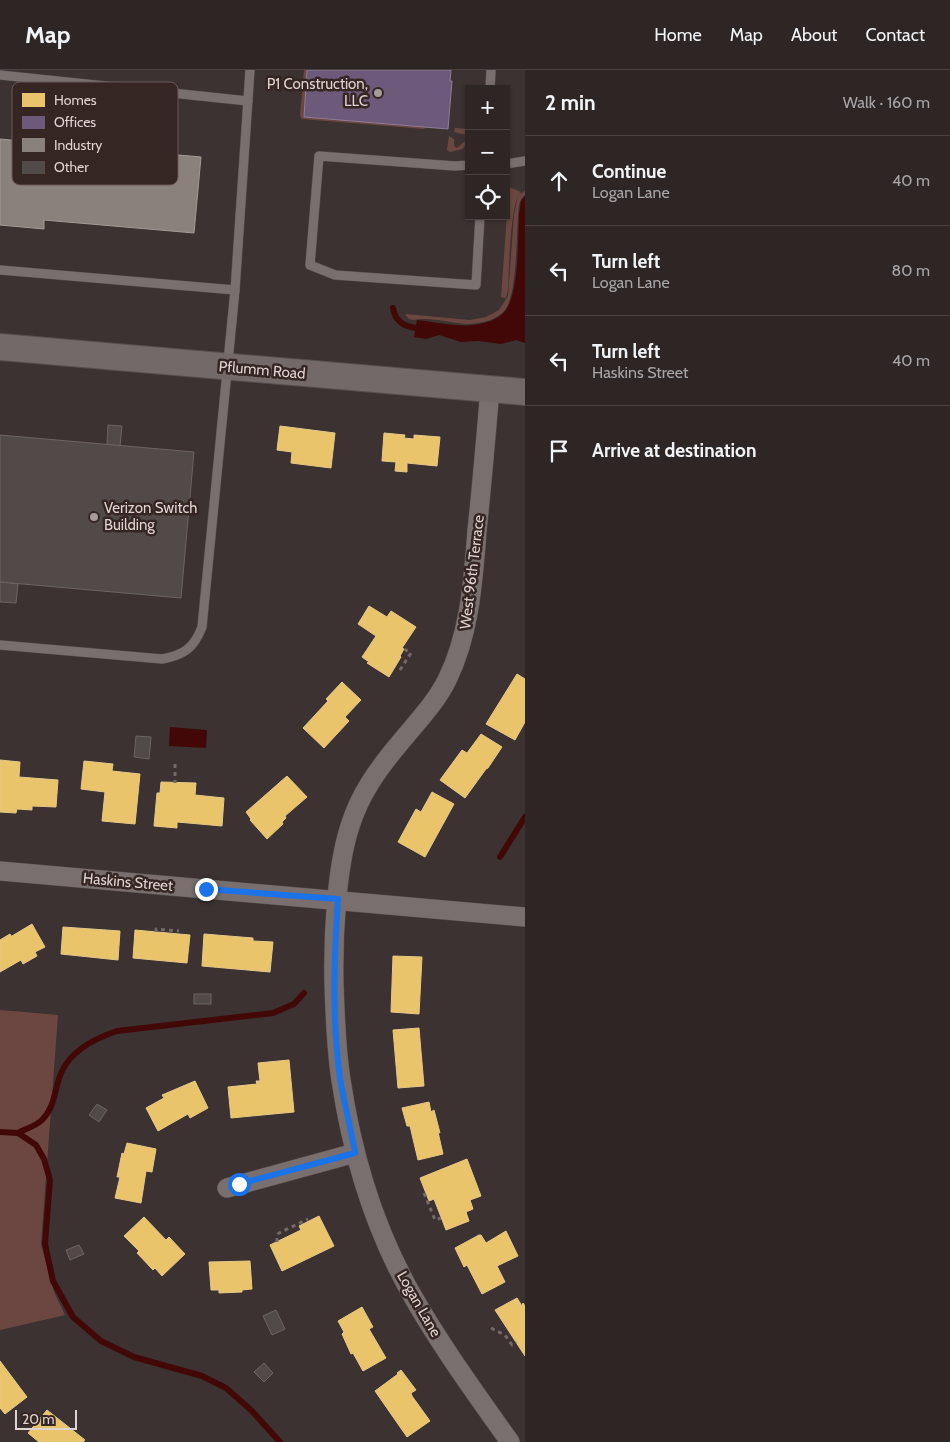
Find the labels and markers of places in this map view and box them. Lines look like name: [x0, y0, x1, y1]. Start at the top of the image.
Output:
place label: P1 Construction, LLC: [267, 75, 368, 110]
marker: P1 Construction, LLC: [372, 87, 384, 99]
place label: Verizon Switch Building: [104, 499, 197, 534]
marker: Verizon Switch Building: [88, 511, 100, 523]

